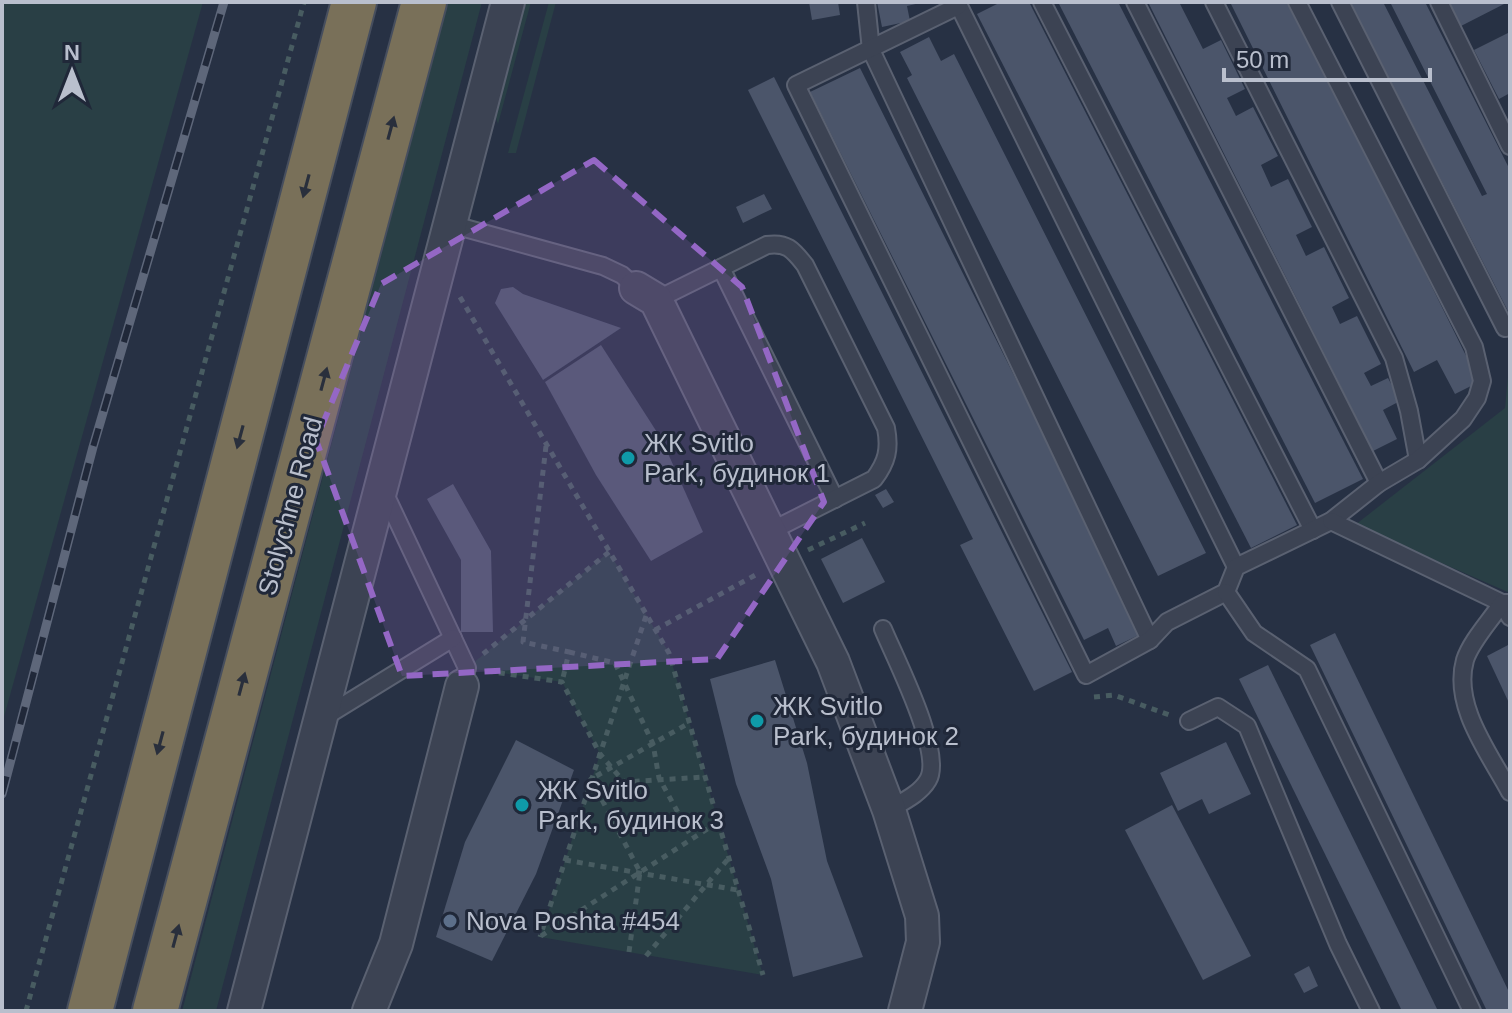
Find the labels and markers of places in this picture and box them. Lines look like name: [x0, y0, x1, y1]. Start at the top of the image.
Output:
place label: ЖК Svitlo Park, будинок 1: [644, 428, 830, 488]
marker: ЖК Svitlo Park, будинок 1: [619, 449, 637, 467]
place label: ЖК Svitlo Park, будинок 2: [773, 691, 959, 751]
marker: ЖК Svitlo Park, будинок 2: [748, 712, 766, 730]
place label: ЖК Svitlo Park, будинок 3: [538, 775, 724, 835]
marker: ЖК Svitlo Park, будинок 3: [513, 796, 531, 814]
place label: Nova Poshta #454: [466, 906, 680, 936]
marker: Nova Poshta #454: [441, 912, 459, 930]

